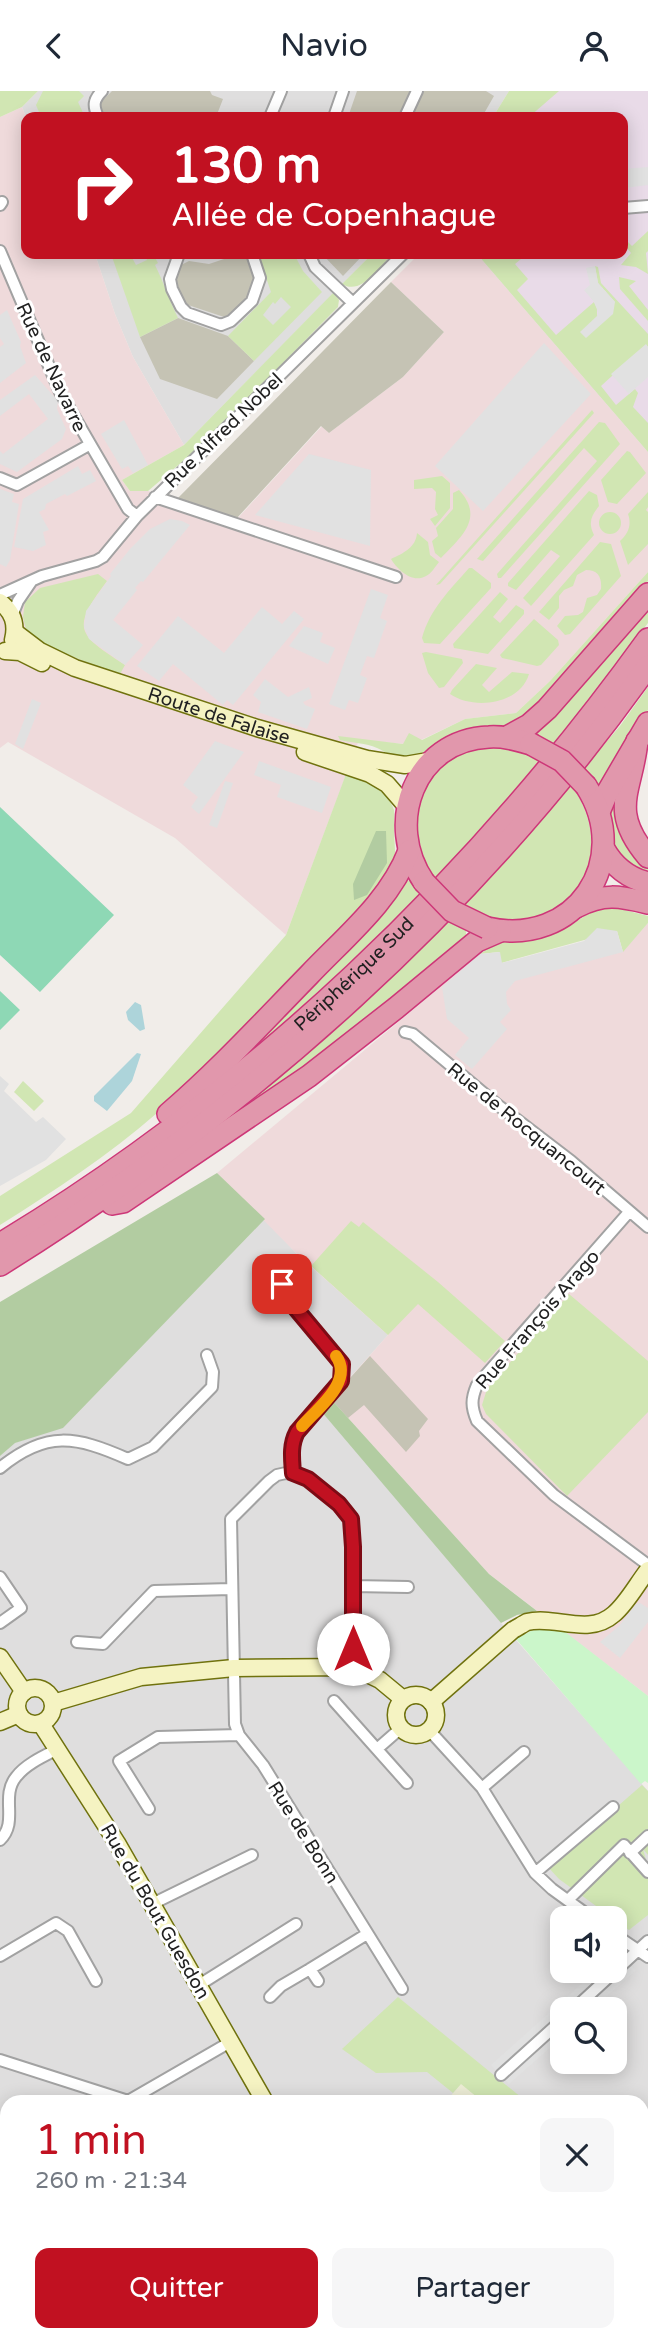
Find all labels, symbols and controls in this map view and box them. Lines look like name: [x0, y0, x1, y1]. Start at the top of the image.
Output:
icon: back: [35, 27, 73, 65]
text: Navio: [280, 27, 368, 65]
icon: person: [575, 27, 613, 65]
text: 130 m: [171, 137, 321, 196]
icon: right: [56, 140, 147, 231]
text: Allée de Copenhague: [171, 197, 496, 235]
street label: Rue de Navarre: [12, 299, 91, 435]
street label: Rue Alfred Nobel: [160, 369, 287, 493]
street label: Route de Falaise: [145, 683, 293, 749]
street label: Périphérique Sud: [290, 913, 419, 1036]
street label: Rue de Rocquancourt: [443, 1058, 610, 1199]
street label: Rue François Arago: [471, 1246, 604, 1394]
pin: [252, 1254, 312, 1314]
icon: arrive: [263, 1265, 301, 1303]
position arrow: [316, 1612, 390, 1686]
street label: Rue de Bonn: [263, 1777, 343, 1888]
street label: Rue du Bout Guesdon: [96, 1820, 214, 2003]
map controls: [550, 1906, 627, 2074]
button: sound: [550, 1906, 627, 1983]
button: search: [550, 1997, 627, 2074]
text: 1 min: [35, 2115, 147, 2166]
button: close: [540, 2118, 614, 2192]
text: 260 m · 21:34: [35, 2167, 187, 2195]
button: Quitter: [35, 2248, 318, 2328]
button: Partager: [332, 2248, 614, 2328]

